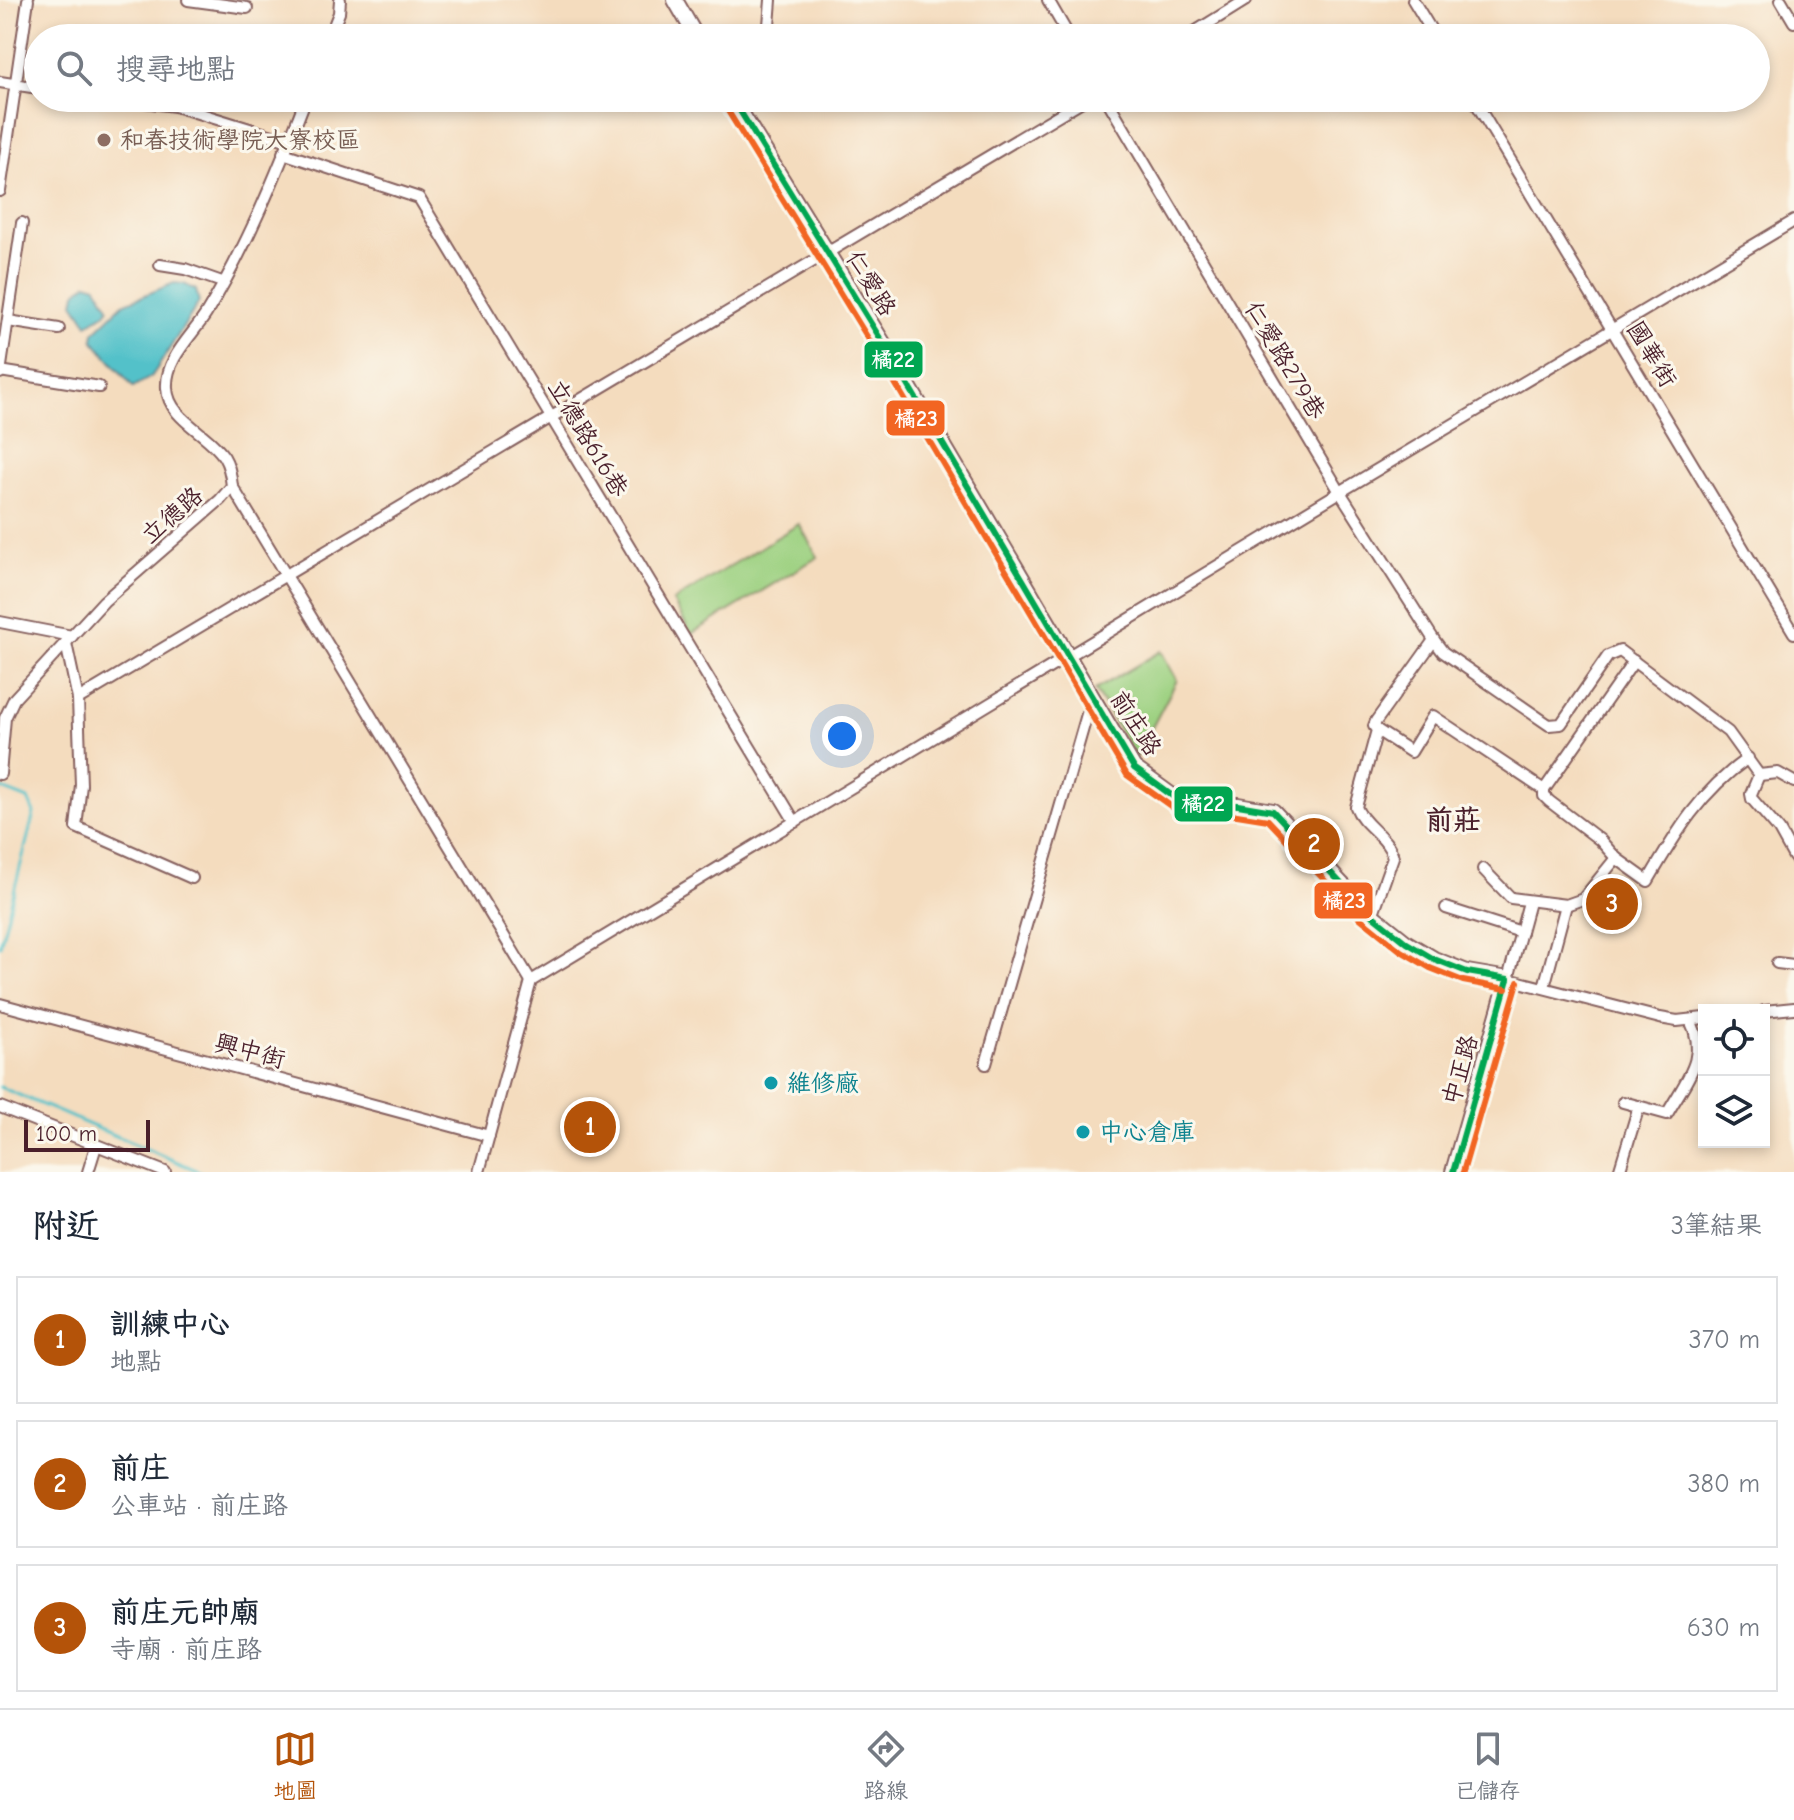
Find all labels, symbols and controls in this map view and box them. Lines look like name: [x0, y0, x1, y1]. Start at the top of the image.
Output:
search box: [24, 24, 1770, 112]
icon: search: [52, 46, 96, 90]
text: 搜尋地點: [116, 52, 236, 87]
place label: 和春技術學院大寮校區: [120, 126, 360, 154]
marker: 和春技術學院大寮校區: [95, 131, 113, 149]
street label: 仁愛路: [840, 245, 902, 321]
street label: 仁愛路279巷: [1239, 296, 1331, 424]
street label: 國華街: [1621, 316, 1683, 392]
line badge: 橘22: [863, 340, 924, 379]
text: 橘22: [871, 347, 915, 373]
street label: 立德路616巷: [542, 374, 634, 502]
line badge: 橘23: [885, 399, 946, 437]
text: 橘23: [894, 406, 938, 432]
street label: 立德路: [136, 481, 208, 549]
street label: 前庄路: [1105, 685, 1167, 761]
your location: [822, 716, 862, 756]
line badge: 橘22: [1173, 785, 1234, 823]
text: 橘22: [1181, 791, 1225, 817]
district label: 前莊: [1425, 804, 1481, 836]
pin: 2: [1288, 814, 1340, 874]
pin: 3: [1586, 874, 1638, 934]
line badge: 橘23: [1313, 881, 1374, 920]
text: 橘23: [1322, 888, 1366, 914]
map controls: [1698, 1004, 1770, 1148]
button: locate: [1698, 1004, 1770, 1076]
street label: 興中街: [212, 1028, 288, 1074]
street label: 中正路: [1437, 1032, 1483, 1108]
place label: 維修廠: [787, 1069, 859, 1097]
marker: 維修廠: [762, 1074, 780, 1092]
button: layers: [1698, 1076, 1770, 1148]
pin: 1: [564, 1097, 616, 1157]
scale bar: [24, 1116, 150, 1152]
place label: 中心倉庫: [1099, 1118, 1195, 1146]
text: 100 m: [36, 1121, 97, 1147]
marker: 中心倉庫: [1074, 1123, 1092, 1141]
text: 附近: [32, 1206, 100, 1246]
text: 3筆結果: [1671, 1211, 1762, 1241]
text: 訓練中心: [110, 1307, 230, 1342]
text: 1: [55, 1325, 65, 1355]
text: 370 m: [1689, 1325, 1760, 1355]
text: 地點: [110, 1347, 162, 1377]
text: 前庄: [110, 1451, 170, 1486]
text: 2: [54, 1469, 66, 1499]
text: 380 m: [1687, 1469, 1760, 1499]
text: 公車站 · 前庄路: [110, 1491, 288, 1521]
text: 前庄元帥廟: [110, 1595, 260, 1630]
text: 3: [54, 1613, 66, 1643]
text: 630 m: [1687, 1613, 1760, 1643]
text: 寺廟 · 前庄路: [110, 1635, 262, 1665]
tab: 地圖: [273, 1727, 317, 1804]
tab: 路線: [864, 1727, 908, 1804]
tab: 已儲存: [1455, 1727, 1521, 1804]

